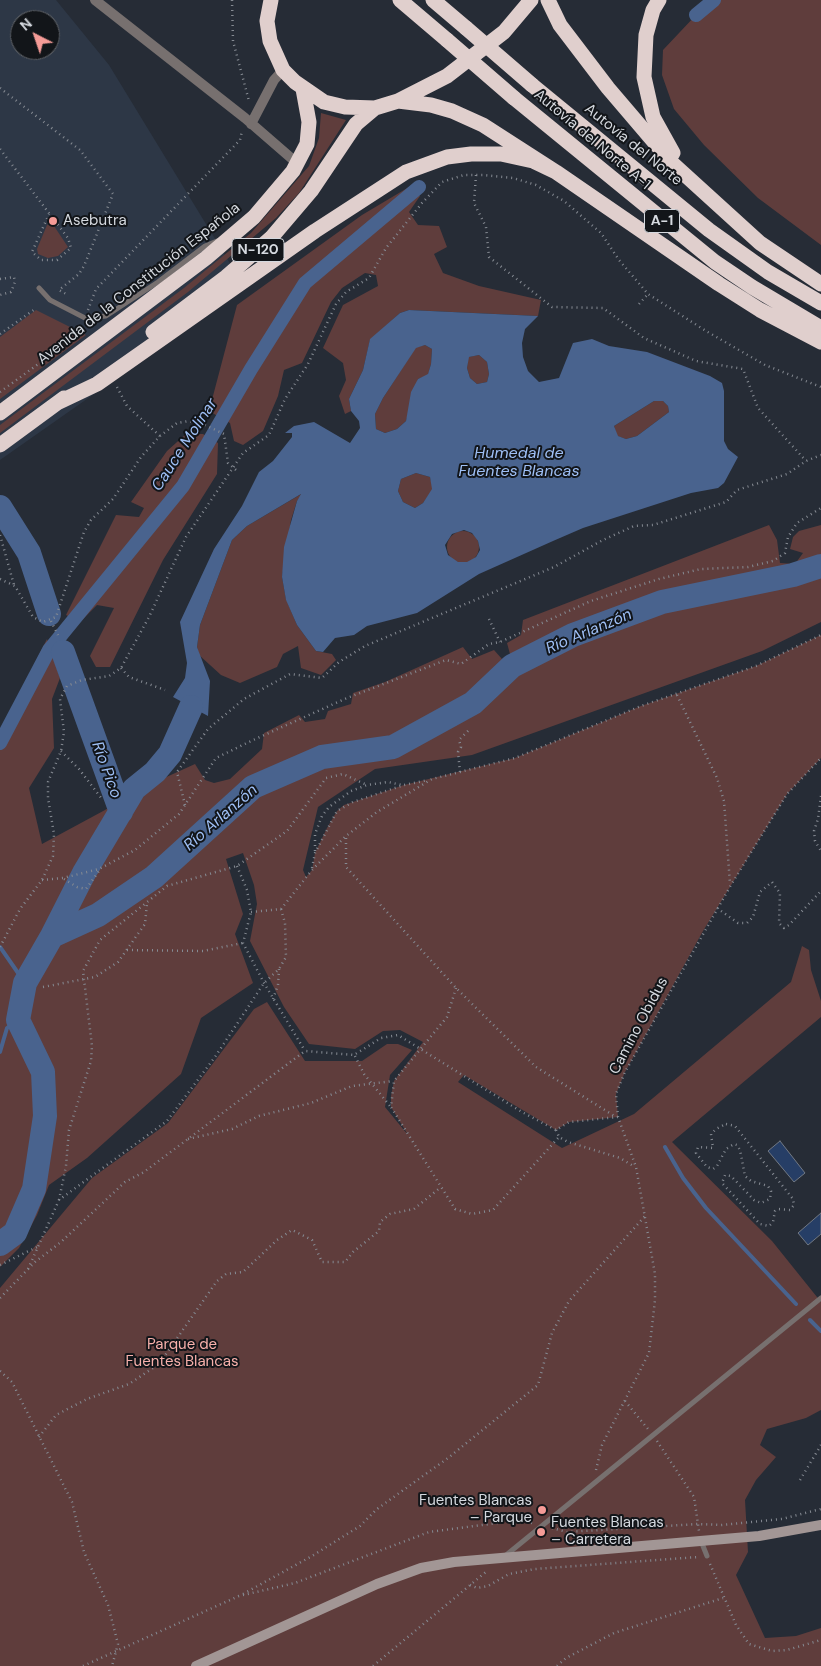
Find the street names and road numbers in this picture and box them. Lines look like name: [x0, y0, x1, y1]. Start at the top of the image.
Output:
street label: Autovía del Norte A-1: [530, 86, 654, 194]
street label: Autovía del Norte: [581, 100, 685, 190]
street label: Avenida de la Constitución Española: [34, 199, 244, 369]
road number: A-1: [644, 210, 680, 232]
road number: N-120: [232, 238, 284, 262]
street label: Camino Obidus: [606, 974, 672, 1078]

